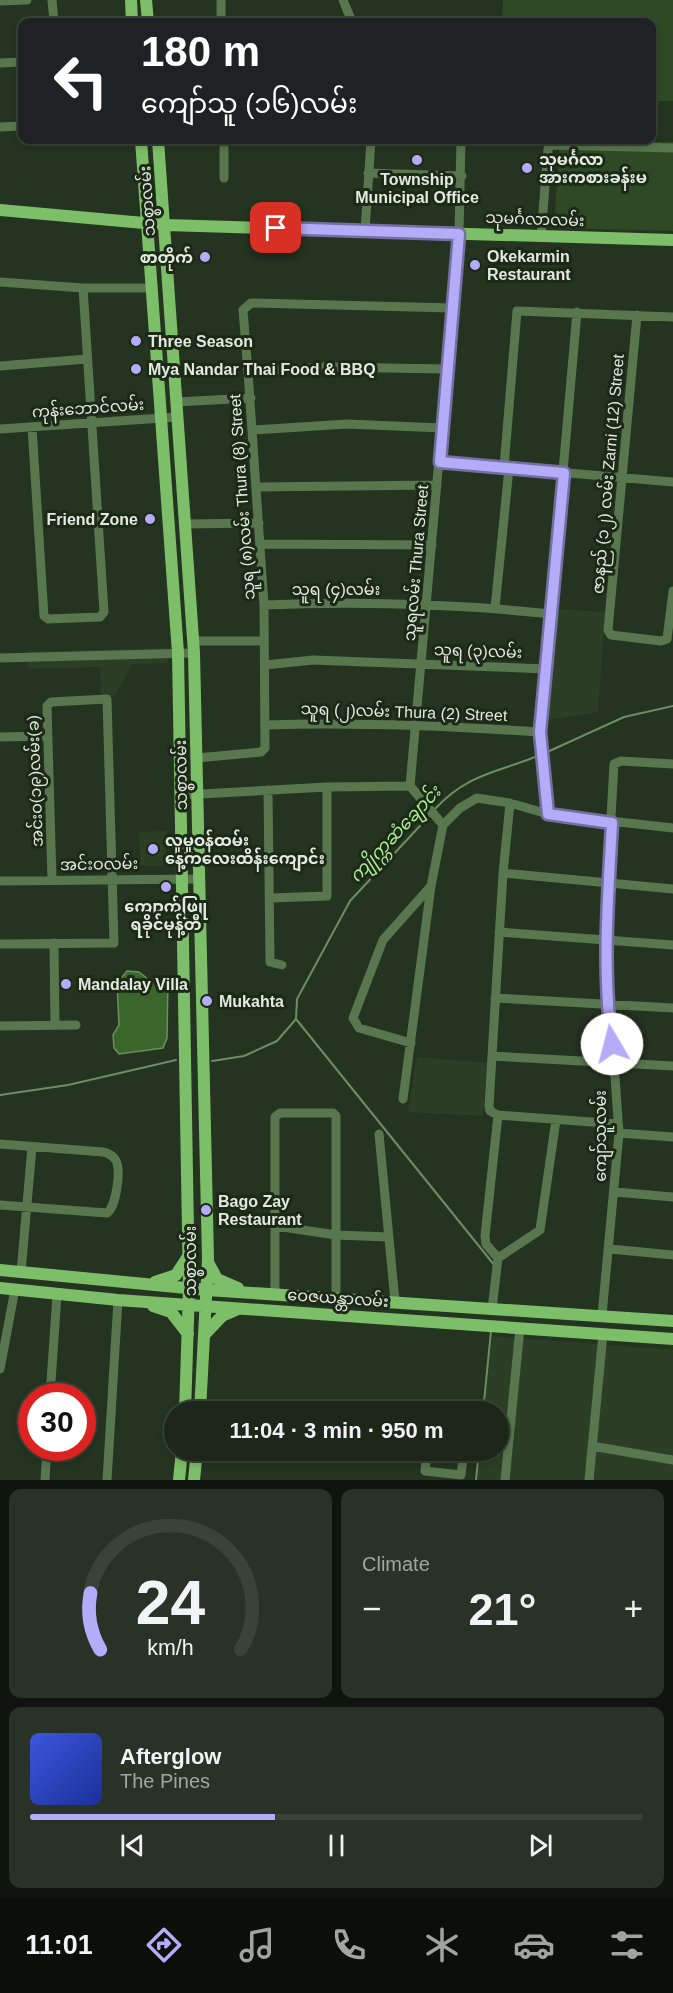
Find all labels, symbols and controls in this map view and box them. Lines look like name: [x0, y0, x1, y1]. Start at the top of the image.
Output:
text: 180 m: [141, 28, 260, 75]
icon: left: [42, 42, 120, 120]
text: ကျော်သူ (၁၆)လမ်း: [141, 89, 357, 119]
place label: သုမင်္ဂလာ အားကစားခန်းမ: [539, 149, 647, 191]
marker: Township Municipal Office: [410, 153, 424, 167]
marker: သုမင်္ဂလာ အားကစားခန်းမ: [520, 161, 534, 175]
street label: သစ္စာလမ်း: [133, 165, 163, 237]
place label: Township Municipal Office: [355, 171, 479, 206]
pin: [250, 202, 301, 253]
street label: သုမင်္ဂလာလမ်း: [485, 206, 585, 235]
icon: arrive: [259, 211, 292, 244]
place label: စာတိုက်: [140, 246, 193, 271]
place label: Okekarmin Restaurant: [487, 248, 571, 283]
marker: စာတိုက်: [198, 250, 212, 264]
marker: Okekarmin Restaurant: [468, 258, 482, 272]
place label: Three Season: [148, 333, 253, 350]
marker: Three Season: [129, 334, 143, 348]
street label: ဇာနည် (၁၂) လမ်း Zarni (12) Street: [586, 353, 632, 595]
place label: Mya Nandar Thai Food & BBQ: [148, 361, 376, 378]
marker: Mya Nandar Thai Food & BBQ: [129, 362, 143, 376]
street label: ကုန်းဘောင်လမ်း: [31, 393, 145, 426]
street label: သူရ (၈)လမ်း Thura (8) Street: [223, 393, 264, 601]
street label: သူရလမ်း Thura Street: [398, 483, 437, 642]
place label: Friend Zone: [46, 511, 138, 528]
marker: Friend Zone: [143, 512, 157, 526]
street label: သူရ (၄)လမ်း: [292, 578, 380, 604]
street label: သူရ (၃)လမ်း: [433, 638, 523, 667]
street label: သူရ (၂)လမ်း Thura (2) Street: [300, 697, 508, 730]
street label: အင်းဝ(၁၉)လမ်း(ခ): [21, 715, 51, 847]
street label: သစ္စာလမ်း: [169, 740, 195, 810]
water label: ကျိုက္ကဆံချောင်း: [343, 778, 449, 890]
place label: လူမှုဝန်ထမ်း နေ့ကလေးထိန်းကျောင်း: [165, 829, 325, 872]
marker: လူမှုဝန်ထမ်း နေ့ကလေးထိန်းကျောင်း: [146, 842, 160, 856]
street label: အင်းဝလမ်း: [60, 852, 138, 873]
marker: ကျောက်ဖြူ ရခိုင်မုန့်တီ: [159, 880, 173, 894]
place label: ကျောက်ဖြူ ရခိုင်မုန့်တီ: [124, 895, 208, 938]
place label: Mandalay Villa: [78, 976, 188, 993]
marker: Mandalay Villa: [59, 977, 73, 991]
place label: Mukahta: [219, 993, 284, 1010]
marker: Mukahta: [200, 994, 214, 1008]
position arrow: [580, 1012, 644, 1076]
street label: ကျော်သူလမ်း: [589, 1090, 615, 1182]
place label: Bago Zay Restaurant: [218, 1193, 302, 1228]
marker: Bago Zay Restaurant: [199, 1203, 213, 1217]
street label: သစ္စာလမ်း: [179, 1226, 204, 1296]
street label: ဝေဇယန္တာလမ်း: [286, 1283, 389, 1315]
speed limit sign: 30: [18, 1383, 96, 1461]
text: 11:04 · 3 min · 950 m: [230, 1418, 444, 1443]
text: Climate: [362, 1553, 430, 1575]
text: 24: [136, 1568, 205, 1637]
text: 21°: [468, 1584, 537, 1635]
text: −: [362, 1590, 381, 1627]
text: +: [624, 1590, 643, 1627]
text: km/h: [147, 1637, 194, 1661]
text: Afterglow: [120, 1744, 221, 1769]
text: The Pines: [120, 1770, 210, 1792]
icon: previous: [116, 1829, 149, 1862]
icon: pause: [320, 1829, 353, 1862]
icon: next: [524, 1829, 557, 1862]
icon: directions: [143, 1924, 185, 1966]
icon: music: [236, 1924, 278, 1966]
icon: phone: [328, 1924, 370, 1966]
icon: climate: [421, 1924, 463, 1966]
icon: car: [513, 1924, 555, 1966]
icon: filters: [606, 1924, 648, 1966]
text: 11:01: [25, 1930, 93, 1960]

